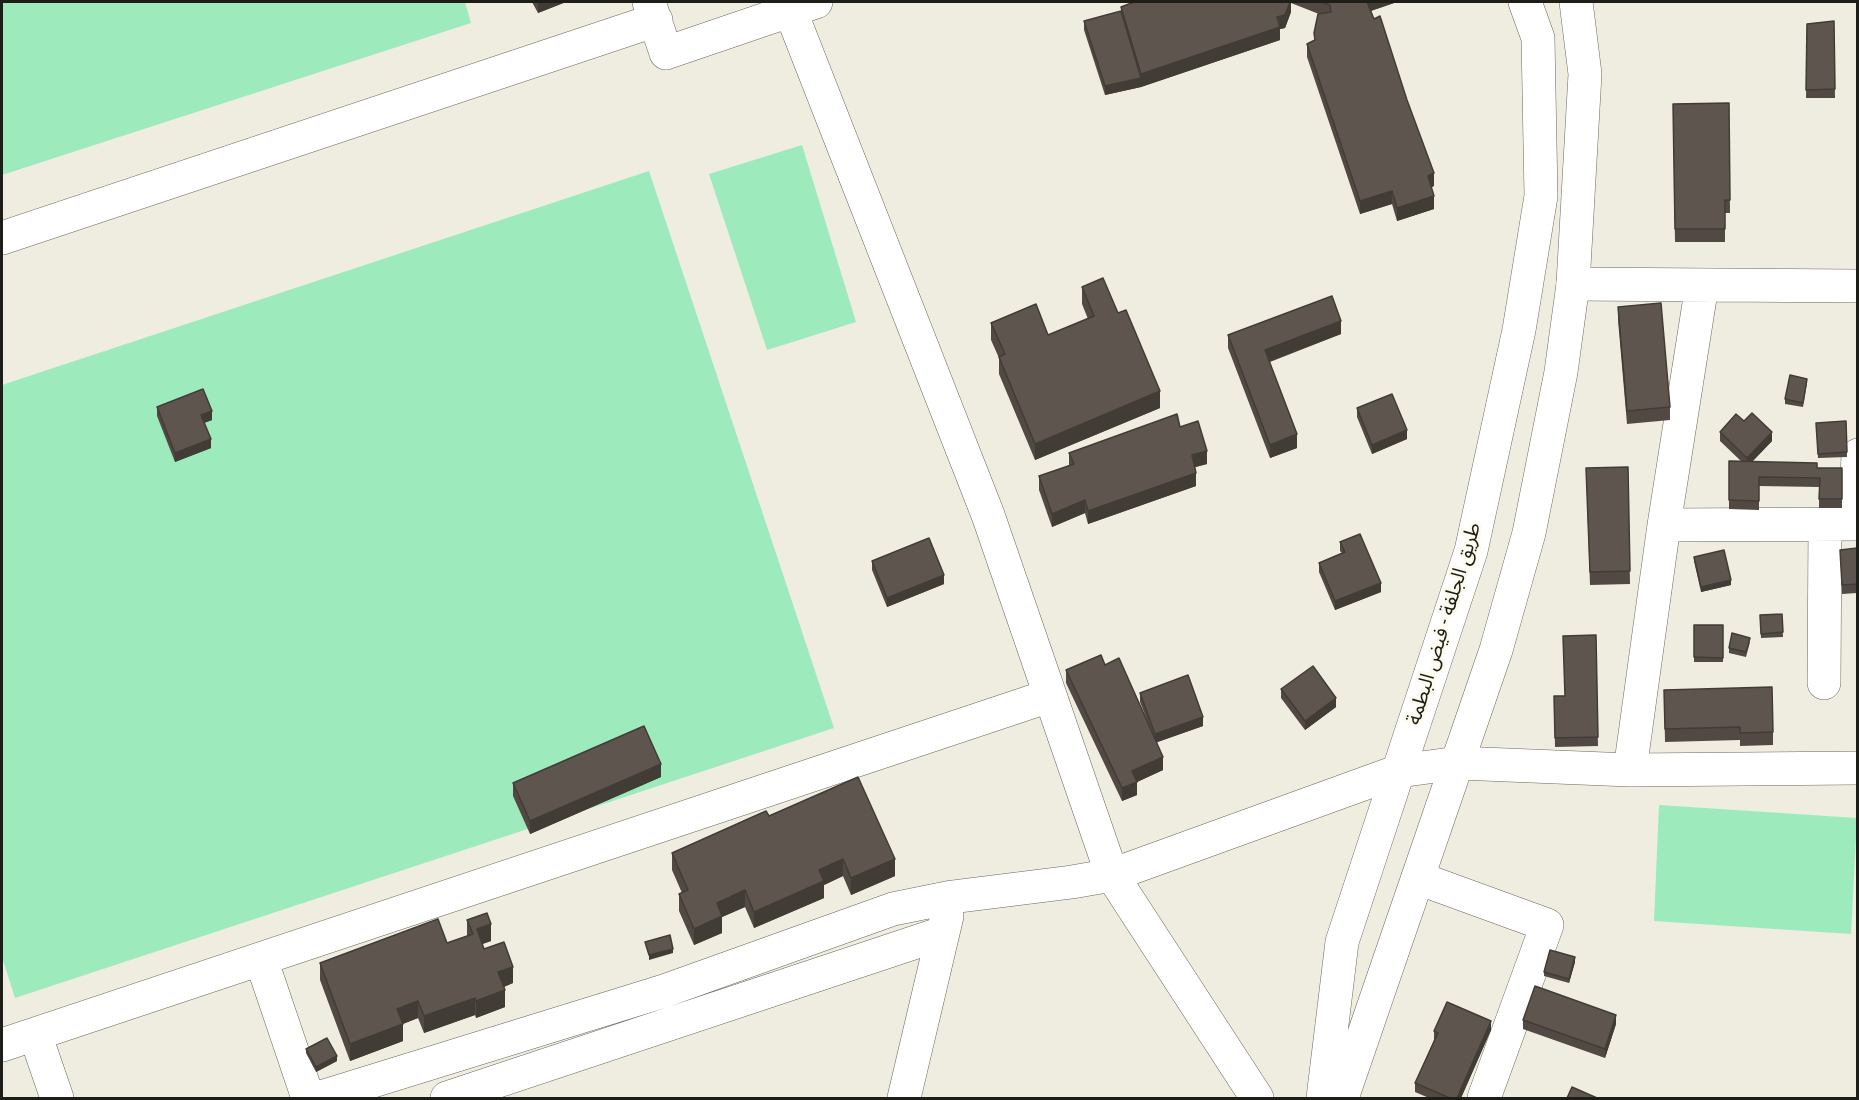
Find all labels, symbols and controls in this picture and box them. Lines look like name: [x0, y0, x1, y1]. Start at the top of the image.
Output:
street label: طريق الجلفة - فيض البطمة: [1403, 520, 1487, 728]

